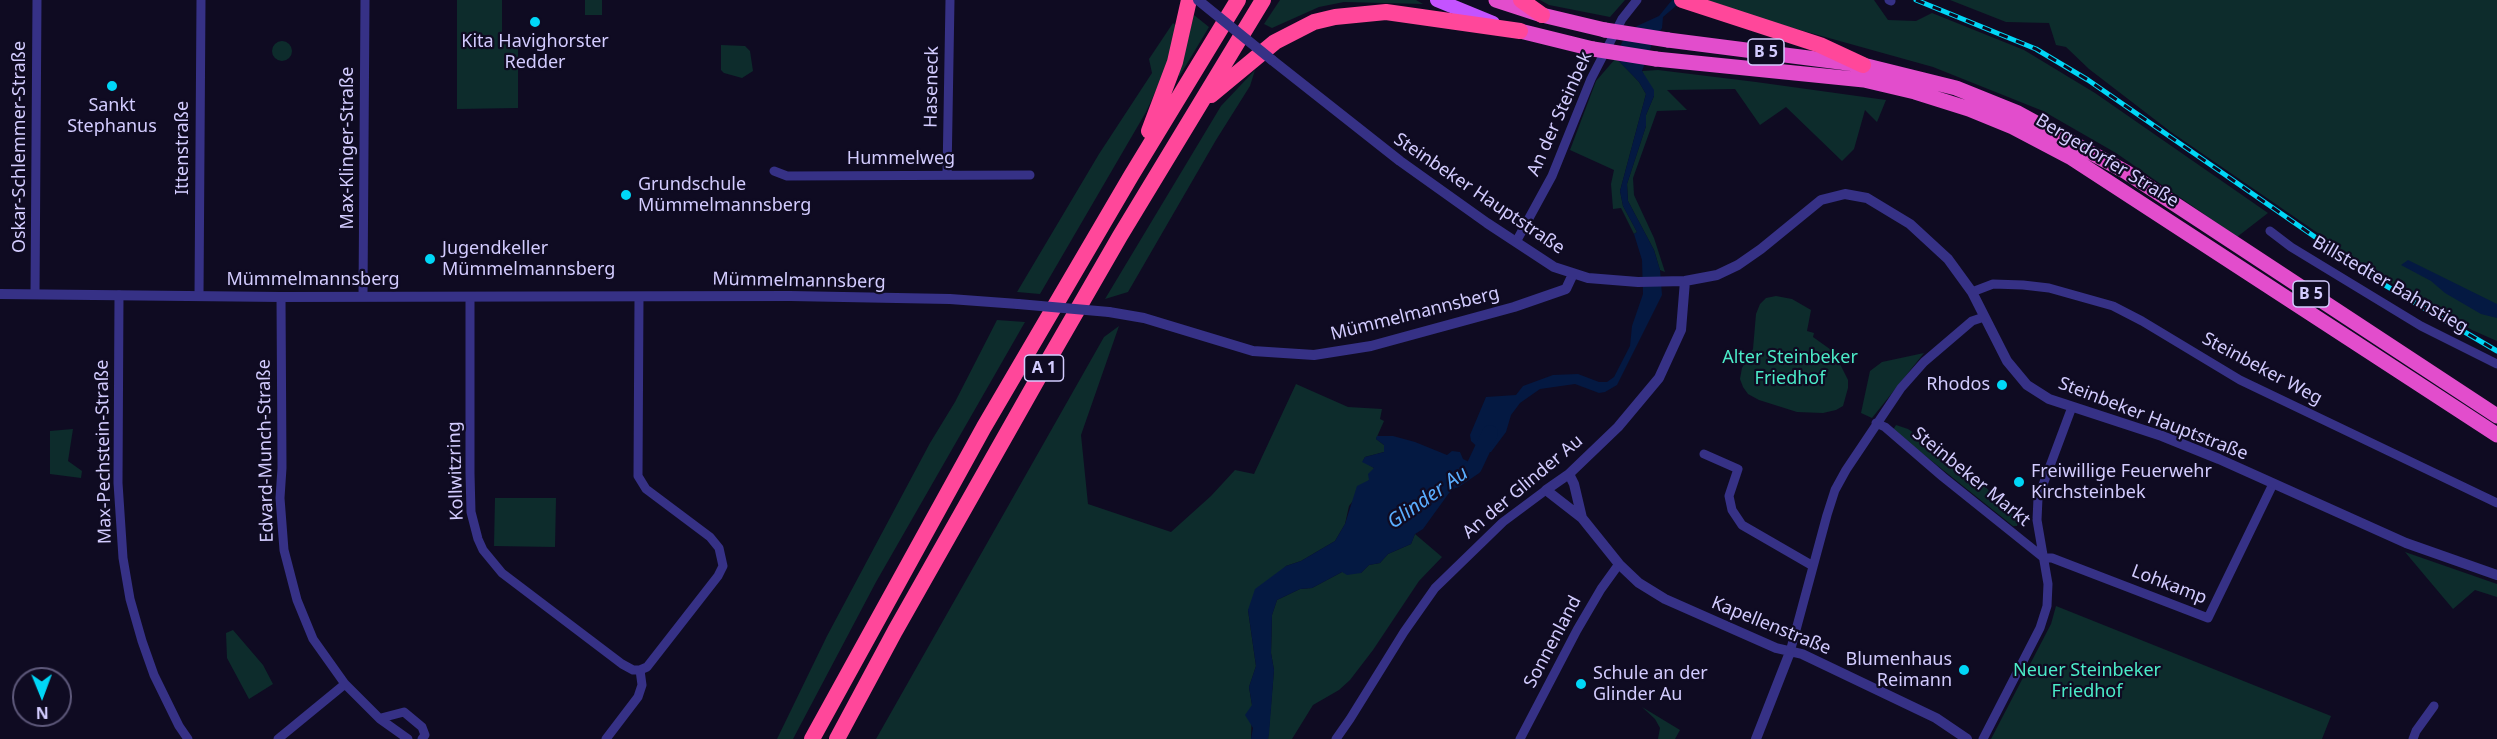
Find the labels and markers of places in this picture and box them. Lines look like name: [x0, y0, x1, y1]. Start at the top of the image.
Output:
marker: Kita Havighorster Redder: [528, 15, 542, 29]
place label: Kita Havighorster Redder: [461, 31, 609, 74]
marker: Sankt Stephanus: [105, 79, 119, 93]
place label: Sankt Stephanus: [67, 95, 157, 138]
place label: Grundschule Mümmelmannsberg: [638, 174, 811, 216]
marker: Grundschule Mümmelmannsberg: [619, 188, 633, 202]
place label: Jugendkeller Mümmelmannsberg: [442, 238, 615, 280]
marker: Jugendkeller Mümmelmannsberg: [423, 252, 437, 266]
place label: Rhodos: [1926, 374, 1990, 396]
marker: Rhodos: [1995, 378, 2009, 392]
place label: Freiwillige Feuerwehr Kirchsteinbek: [2031, 461, 2212, 504]
marker: Freiwillige Feuerwehr Kirchsteinbek: [2012, 475, 2026, 489]
place label: Blumenhaus Reimann: [1845, 649, 1952, 692]
place label: Schule an der Glinder Au: [1593, 663, 1708, 706]
marker: Blumenhaus Reimann: [1957, 663, 1971, 677]
marker: Schule an der Glinder Au: [1574, 677, 1588, 691]

